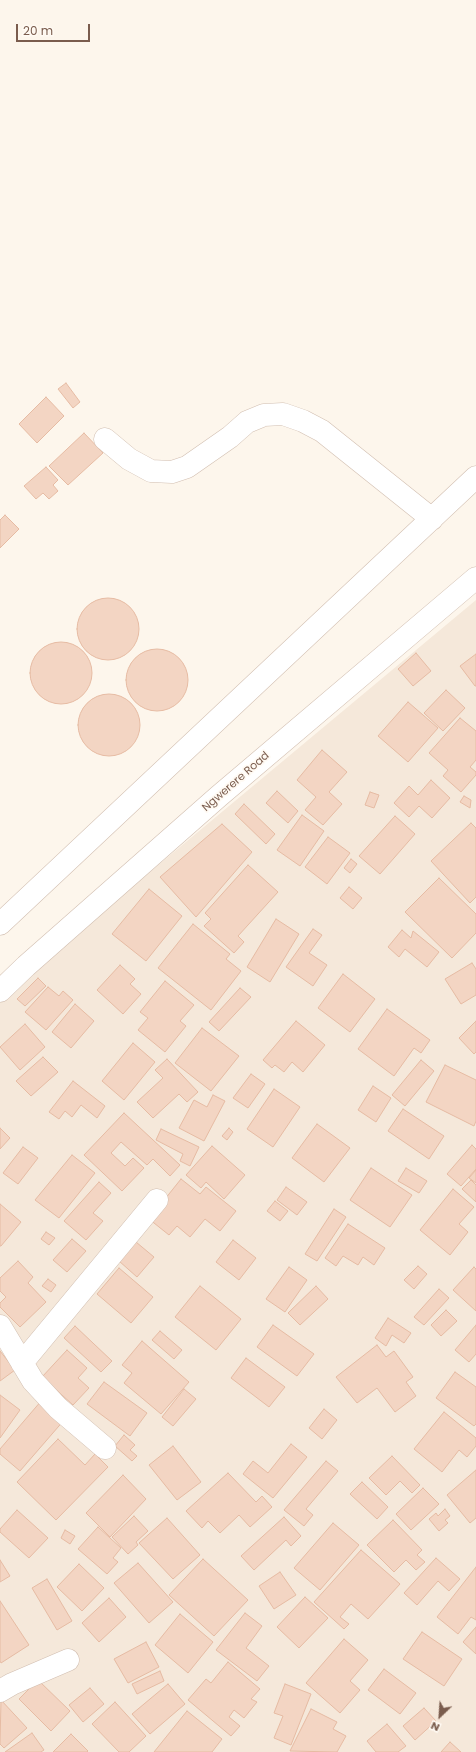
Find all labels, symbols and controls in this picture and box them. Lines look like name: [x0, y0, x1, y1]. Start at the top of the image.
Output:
scale bar: [18, 16, 92, 42]
text: 20 m: [23, 22, 53, 39]
street label: Ngwerere Road: [200, 749, 272, 815]
north arrow: [420, 1696, 460, 1736]
text: N: [428, 1718, 442, 1736]

